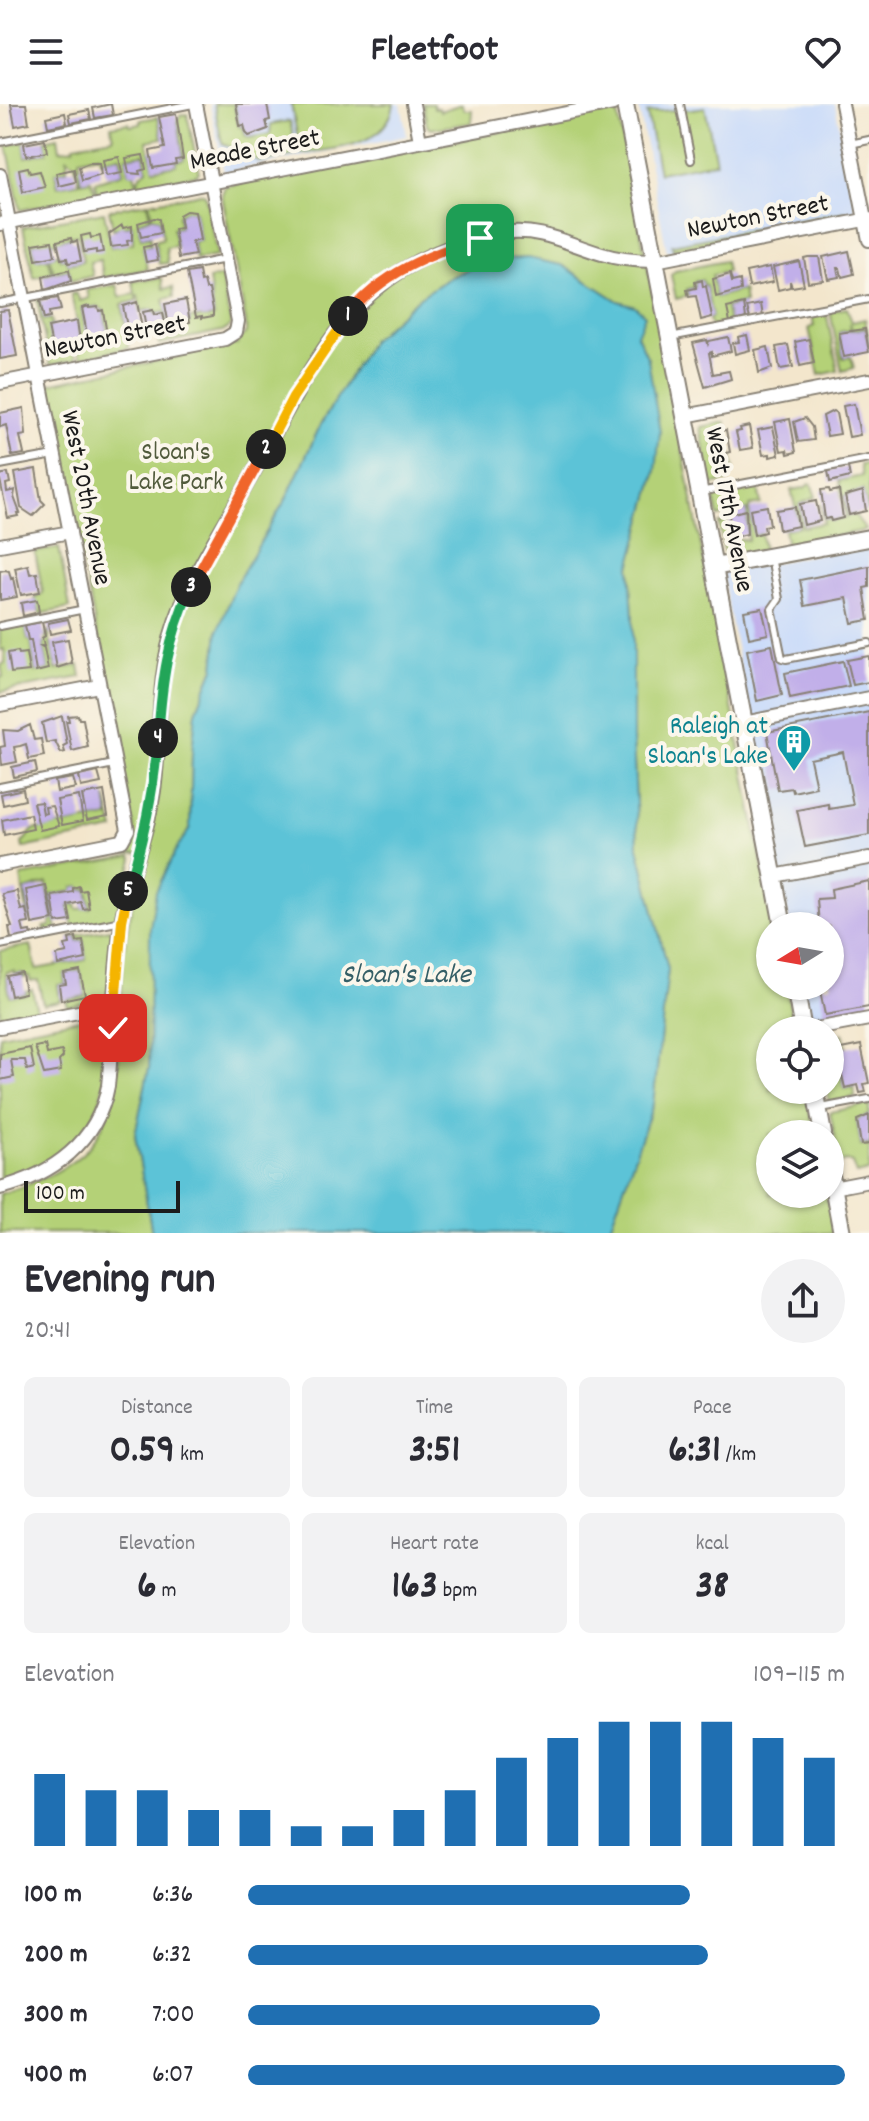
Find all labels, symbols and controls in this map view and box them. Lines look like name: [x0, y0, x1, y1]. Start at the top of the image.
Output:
text: Fleetfoot: [371, 26, 498, 78]
icon: menu: [24, 30, 68, 74]
icon: heart: [801, 30, 845, 74]
street label: Meade Street: [187, 120, 324, 182]
street label: Newton Street: [684, 186, 832, 250]
pin: [446, 204, 514, 272]
icon: arrive: [458, 216, 502, 260]
pin: 1: [328, 296, 368, 336]
text: 1: [346, 300, 350, 331]
street label: Newton Street: [41, 306, 189, 370]
street label: West 20th Avenue: [50, 408, 120, 588]
street label: West 17th Avenue: [694, 424, 762, 596]
pin: 2: [246, 429, 286, 469]
text: 2: [261, 433, 271, 464]
park label: Sloan's Lake Park: [128, 435, 224, 502]
pin: 3: [171, 567, 211, 607]
text: 3: [186, 571, 196, 602]
place label: Raleigh at Sloan's Lake: [648, 709, 768, 776]
pin: 4: [138, 718, 178, 758]
text: 4: [153, 722, 163, 753]
building icon: Raleigh at Sloan's Lake: [775, 723, 813, 773]
pin: 5: [108, 871, 148, 911]
text: 5: [123, 875, 133, 906]
north arrow: [756, 912, 844, 1000]
map controls: [756, 912, 844, 1208]
water label: Sloan's Lake: [341, 957, 473, 997]
pin: [79, 994, 147, 1062]
icon: check: [91, 1006, 135, 1050]
button: locate: [756, 1016, 844, 1104]
button: layers: [756, 1120, 844, 1208]
scale bar: [24, 1177, 180, 1213]
text: 100 m: [36, 1179, 85, 1210]
text: Evening run: [24, 1251, 215, 1314]
button: share: [761, 1259, 845, 1343]
text: 20:41: [24, 1313, 70, 1350]
text: Distance: [121, 1393, 193, 1424]
text: Time: [416, 1393, 453, 1424]
text: Pace: [693, 1393, 732, 1424]
text: 0.59: [110, 1424, 175, 1481]
text: 3:51: [409, 1424, 460, 1481]
text: 6:31: [668, 1424, 721, 1481]
text: km: [175, 1440, 204, 1471]
text: /km: [721, 1440, 756, 1471]
text: Elevation: [119, 1529, 195, 1560]
text: Heart rate: [390, 1529, 479, 1560]
text: kcal: [695, 1529, 729, 1560]
text: 6: [137, 1560, 157, 1617]
text: 163: [392, 1560, 438, 1617]
text: 38: [695, 1560, 729, 1617]
text: m: [157, 1576, 177, 1607]
text: bpm: [438, 1576, 477, 1607]
text: Elevation: [24, 1657, 114, 1694]
text: 109–115 m: [753, 1657, 845, 1694]
text: 100 m: [24, 1877, 82, 1914]
text: 6:36: [152, 1877, 193, 1914]
text: 200 m: [24, 1937, 88, 1974]
text: 6:32: [152, 1937, 192, 1974]
text: 300 m: [24, 1997, 88, 2034]
text: 7:00: [152, 1997, 195, 2034]
text: 400 m: [24, 2057, 87, 2094]
text: 6:07: [152, 2057, 193, 2094]

